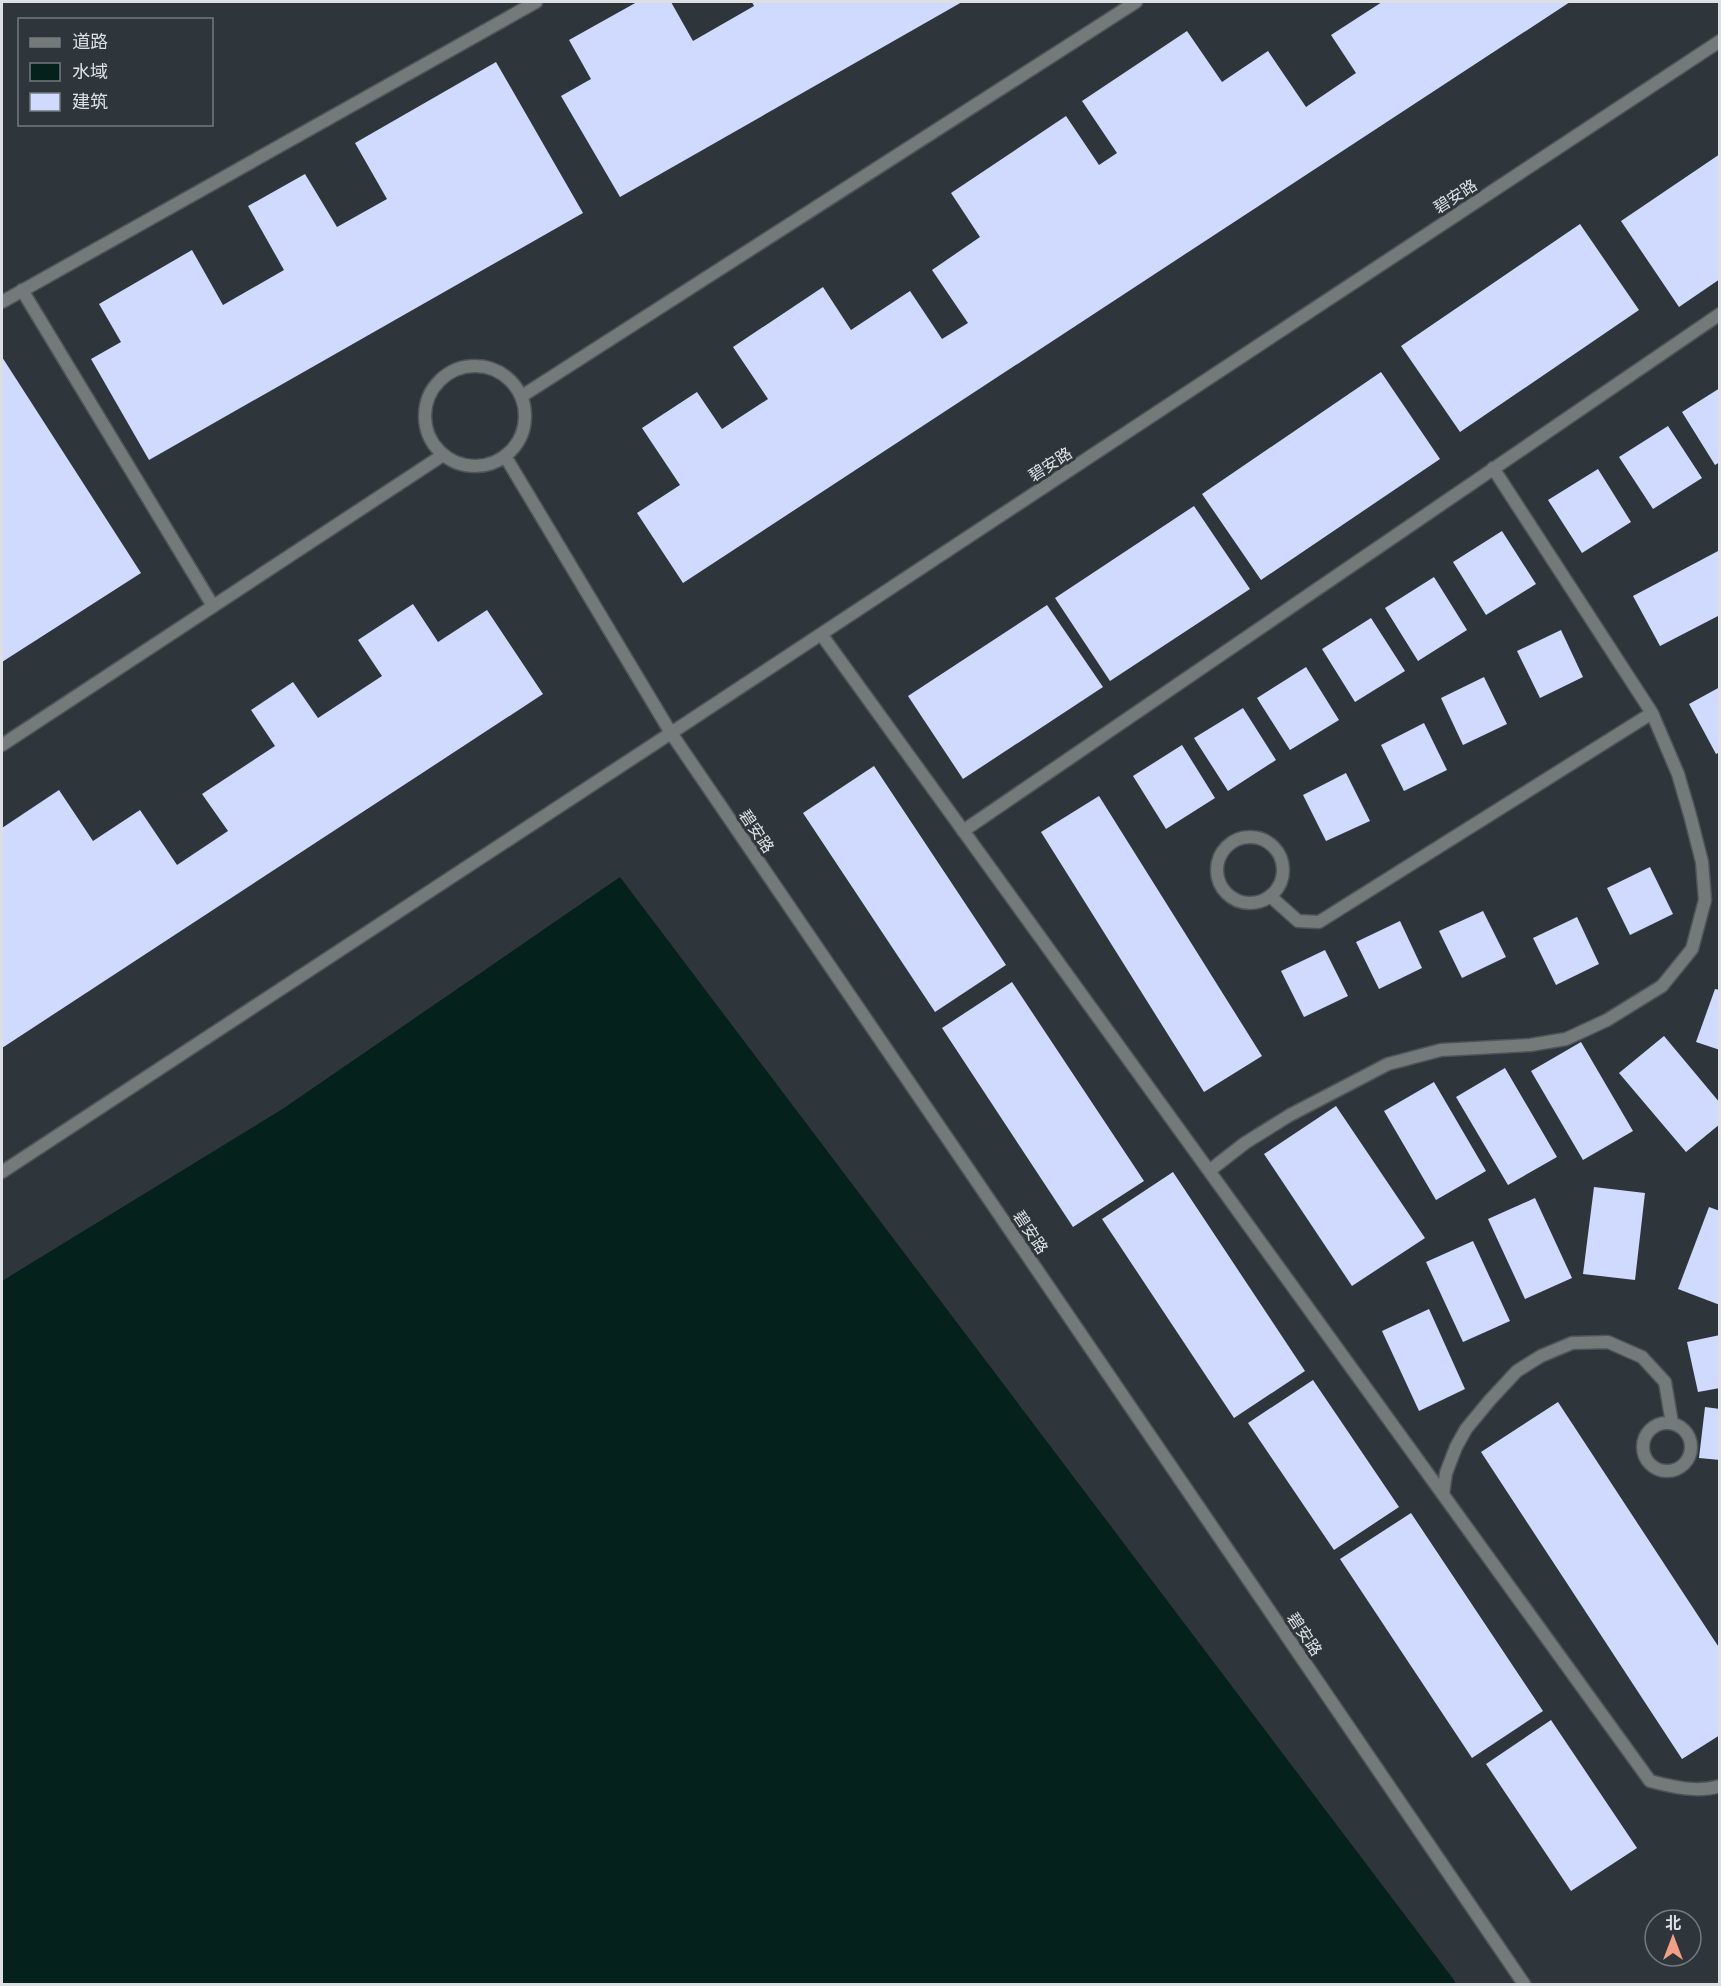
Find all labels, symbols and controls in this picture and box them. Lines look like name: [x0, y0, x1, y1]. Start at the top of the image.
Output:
legend: [18, 18, 213, 126]
text: 道路: [72, 30, 108, 53]
text: 水域: [72, 60, 108, 83]
text: 建筑: [72, 90, 108, 113]
street label: 碧安路: [1429, 175, 1481, 217]
street label: 碧安路: [1024, 443, 1076, 485]
street label: 碧安路: [735, 806, 779, 856]
street label: 碧安路: [1009, 1207, 1053, 1257]
street label: 碧安路: [1283, 1609, 1327, 1659]
north arrow: [1643, 1908, 1703, 1968]
text: 北: [1665, 1913, 1681, 1933]

